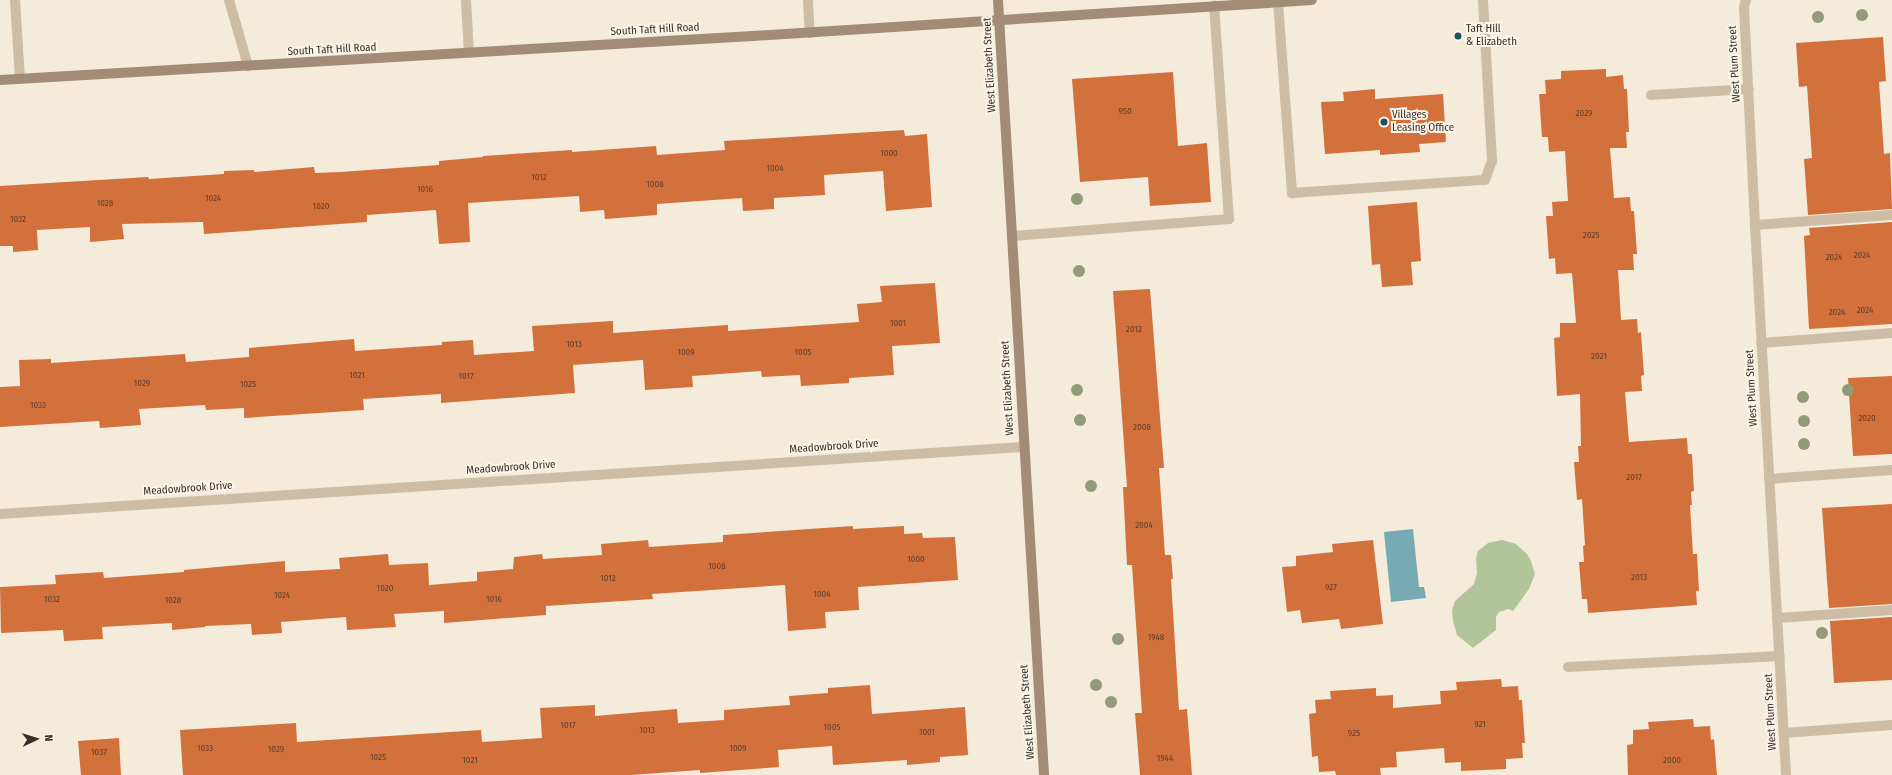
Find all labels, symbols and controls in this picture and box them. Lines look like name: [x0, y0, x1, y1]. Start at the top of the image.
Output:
street label: West Elizabeth Street: [981, 17, 999, 113]
street label: South Taft Hill Road: [610, 21, 700, 39]
place label: Taft Hill & Elizabeth: [1466, 23, 1517, 49]
street label: West Plum Street: [1726, 25, 1744, 103]
marker: Taft Hill & Elizabeth: [1453, 31, 1463, 41]
street label: South Taft Hill Road: [287, 41, 377, 59]
house number: 950: [1118, 106, 1132, 116]
house number: 2029: [1576, 108, 1592, 118]
place label: Villages Leasing Office: [1392, 109, 1454, 135]
marker: Villages Leasing Office: [1379, 117, 1389, 127]
house number: 1000: [880, 148, 898, 158]
house number: 1004: [766, 163, 784, 173]
house number: 1012: [531, 172, 547, 182]
house number: 1008: [646, 179, 664, 189]
house number: 1016: [417, 184, 433, 194]
house number: 1024: [205, 193, 221, 203]
house number: 1028: [97, 198, 113, 208]
house number: 1020: [313, 201, 329, 211]
house number: 1032: [10, 214, 26, 224]
house number: 2025: [1583, 230, 1599, 240]
house number: 2024: [1854, 250, 1870, 260]
house number: 2024: [1826, 252, 1842, 262]
house number: 2024: [1857, 305, 1873, 315]
house number: 2024: [1829, 307, 1845, 317]
house number: 1001: [890, 318, 906, 328]
house number: 2012: [1126, 324, 1142, 334]
house number: 1013: [566, 339, 582, 349]
street label: West Elizabeth Street: [999, 340, 1017, 436]
house number: 1009: [677, 347, 695, 357]
house number: 1005: [794, 347, 812, 357]
street label: West Plum Street: [1743, 349, 1761, 427]
house number: 2021: [1591, 351, 1607, 361]
house number: 1021: [349, 370, 365, 380]
house number: 1017: [458, 371, 474, 381]
house number: 1029: [134, 378, 150, 388]
house number: 1025: [240, 379, 256, 389]
house number: 1033: [30, 400, 46, 410]
house number: 2020: [1858, 413, 1876, 423]
house number: 2008: [1133, 422, 1151, 432]
street label: Meadowbrook Drive: [789, 437, 879, 457]
street label: Meadowbrook Drive: [466, 458, 556, 478]
house number: 2017: [1626, 472, 1642, 482]
street label: Meadowbrook Drive: [143, 479, 233, 499]
house number: 2004: [1135, 520, 1153, 530]
house number: 1000: [907, 554, 925, 564]
house number: 1008: [708, 561, 726, 571]
house number: 2013: [1631, 572, 1647, 582]
house number: 1012: [600, 573, 616, 583]
house number: 927: [1325, 582, 1337, 592]
house number: 1020: [377, 583, 393, 593]
house number: 1004: [813, 589, 831, 599]
house number: 1024: [274, 590, 290, 600]
house number: 1032: [44, 594, 60, 604]
house number: 1016: [486, 594, 502, 604]
house number: 1028: [165, 595, 181, 605]
house number: 1948: [1148, 632, 1164, 642]
street label: West Elizabeth Street: [1018, 664, 1038, 760]
street label: West Plum Street: [1762, 673, 1780, 751]
north arrow: [16, 719, 56, 759]
house number: 921: [1474, 719, 1486, 729]
house number: 1017: [560, 720, 576, 730]
house number: 1005: [823, 722, 841, 732]
house number: 1013: [639, 725, 655, 735]
house number: 1001: [919, 727, 935, 737]
house number: 925: [1348, 728, 1360, 738]
text: N: [42, 734, 55, 742]
house number: 1033: [197, 743, 213, 753]
house number: 1009: [729, 743, 747, 753]
house number: 1029: [268, 744, 284, 754]
house number: 1037: [91, 747, 107, 757]
house number: 1025: [370, 752, 386, 762]
house number: 1944: [1157, 753, 1173, 763]
house number: 1021: [462, 755, 478, 765]
house number: 2000: [1663, 755, 1681, 765]

